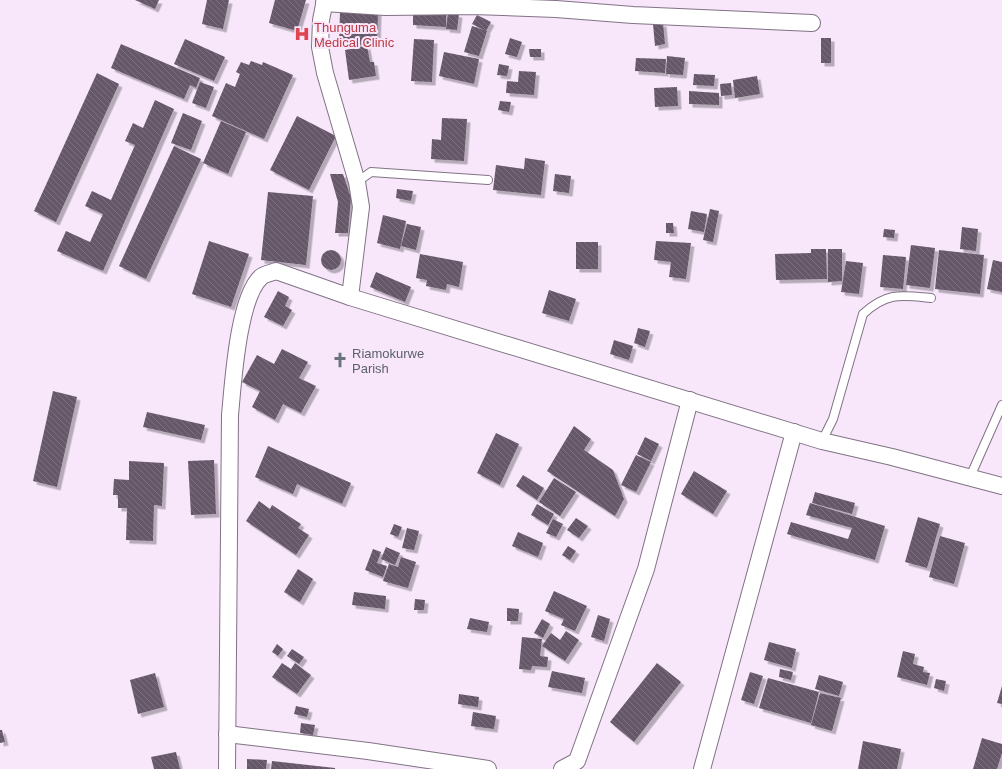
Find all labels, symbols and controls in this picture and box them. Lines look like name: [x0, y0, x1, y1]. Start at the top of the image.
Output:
place label: Thunguma Medical Clinic: [314, 20, 395, 50]
hospital icon: Thunguma Medical Clinic: [293, 25, 311, 43]
place label: Riamokurwe Parish: [352, 346, 424, 376]
church icon: Riamokurwe Parish: [331, 351, 349, 369]

